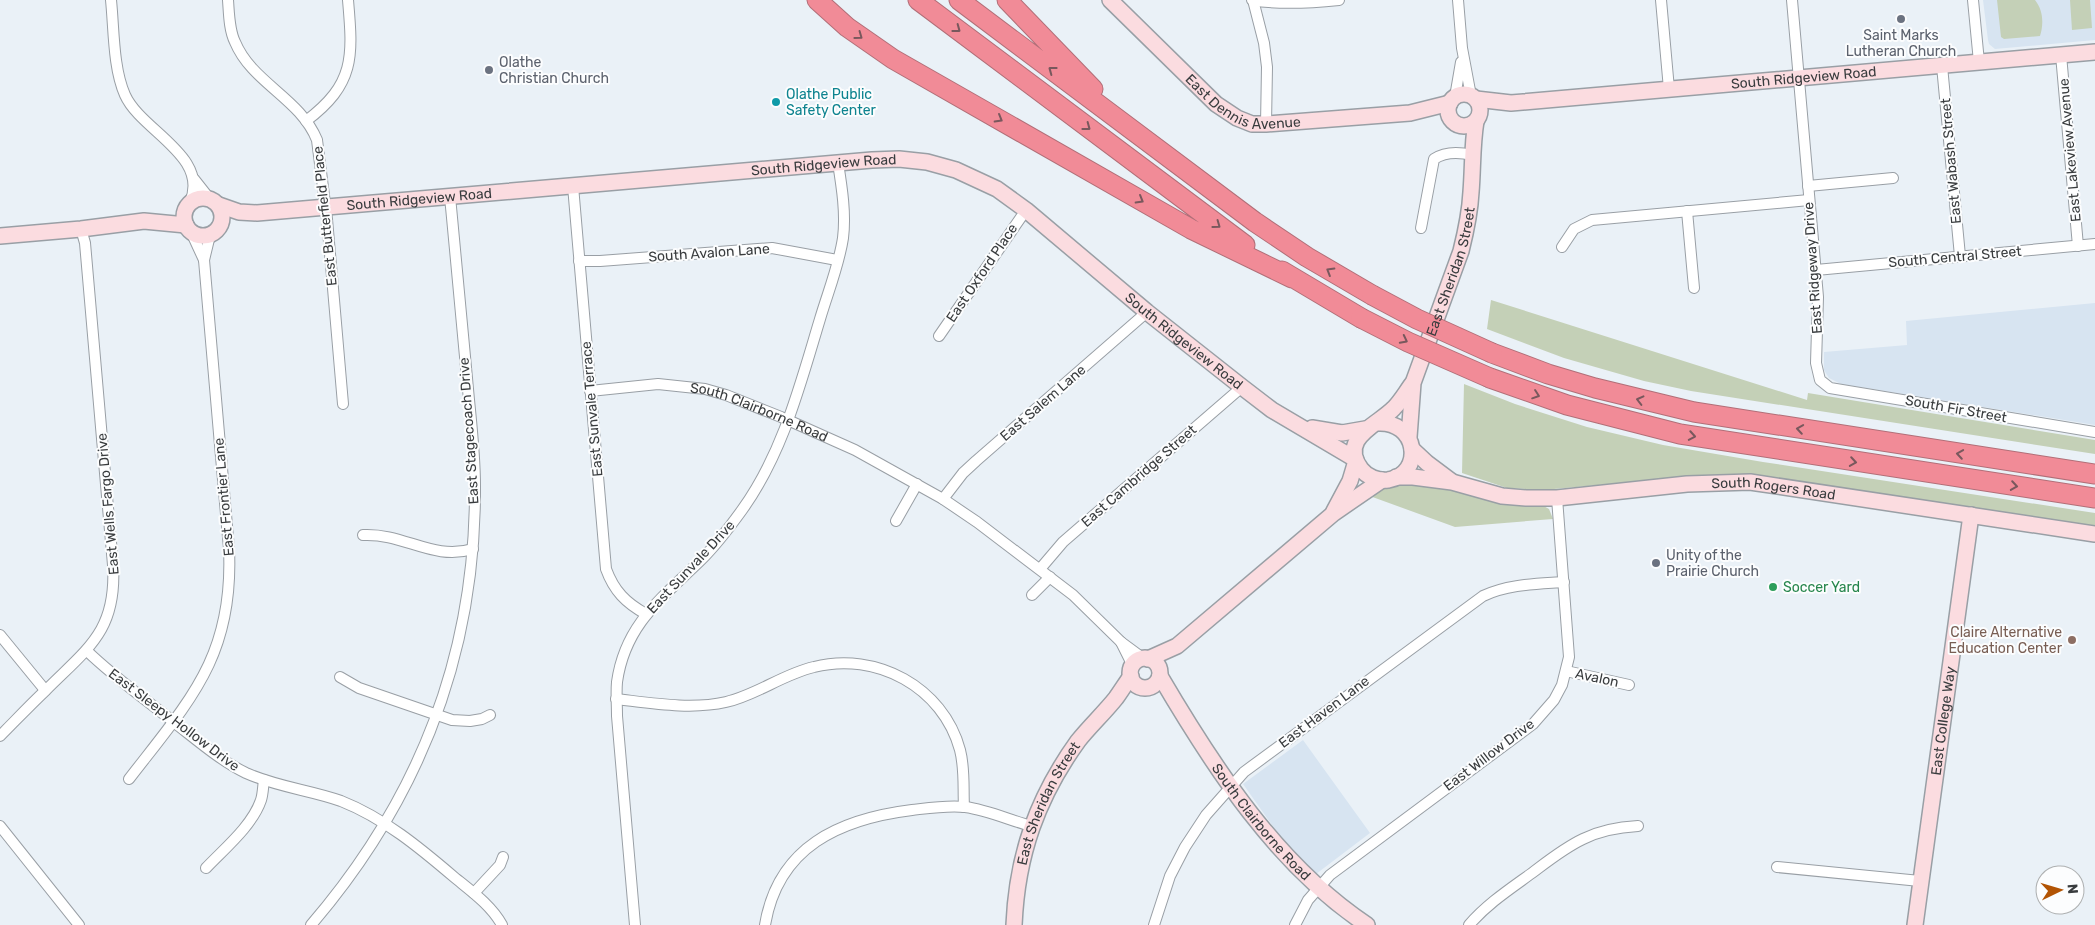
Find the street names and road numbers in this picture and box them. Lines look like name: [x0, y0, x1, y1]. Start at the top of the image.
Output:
street label: South Ridgeview Road: [1730, 63, 1877, 92]
street label: East Dennis Avenue: [1182, 70, 1302, 133]
street label: East Lakeview Avenue: [2055, 77, 2085, 223]
street label: East Wabash Street: [1937, 97, 1965, 225]
street label: East Butterfield Place: [309, 145, 341, 287]
street label: South Ridgeview Road: [750, 151, 897, 179]
street label: South Ridgeview Road: [346, 184, 493, 214]
street label: East Ridgeway Drive: [1800, 201, 1826, 335]
street label: East Sheridan Street: [1422, 206, 1478, 338]
street label: East Oxford Place: [943, 220, 1021, 325]
street label: South Avalon Lane: [648, 240, 770, 266]
street label: South Central Street: [1888, 243, 2023, 271]
street label: South Ridgeview Road: [1122, 289, 1246, 393]
street label: East Sunvale Terrace: [578, 341, 606, 477]
street label: East Stagecoach Drive: [455, 357, 483, 505]
street label: East Salem Lane: [997, 361, 1089, 445]
street label: South Clairborne Road: [689, 379, 831, 445]
street label: South Fir Street: [1904, 392, 2009, 426]
street label: East Cambridge Street: [1078, 421, 1201, 531]
street label: East Wells Fargo Drive: [93, 432, 123, 576]
street label: East Frontier Lane: [210, 437, 238, 557]
street label: South Rogers Road: [1711, 473, 1837, 503]
street label: East Sunvale Drive: [643, 517, 739, 617]
street label: East Sleepy Hollow Drive: [105, 665, 243, 775]
street label: Avalon: [1574, 665, 1620, 691]
street label: East College Way: [1927, 665, 1959, 777]
street label: East Haven Lane: [1275, 672, 1373, 752]
street label: East Willow Drive: [1440, 715, 1538, 795]
street label: East Sheridan Street: [1013, 738, 1084, 867]
street label: South Clairborne Road: [1208, 760, 1314, 884]

